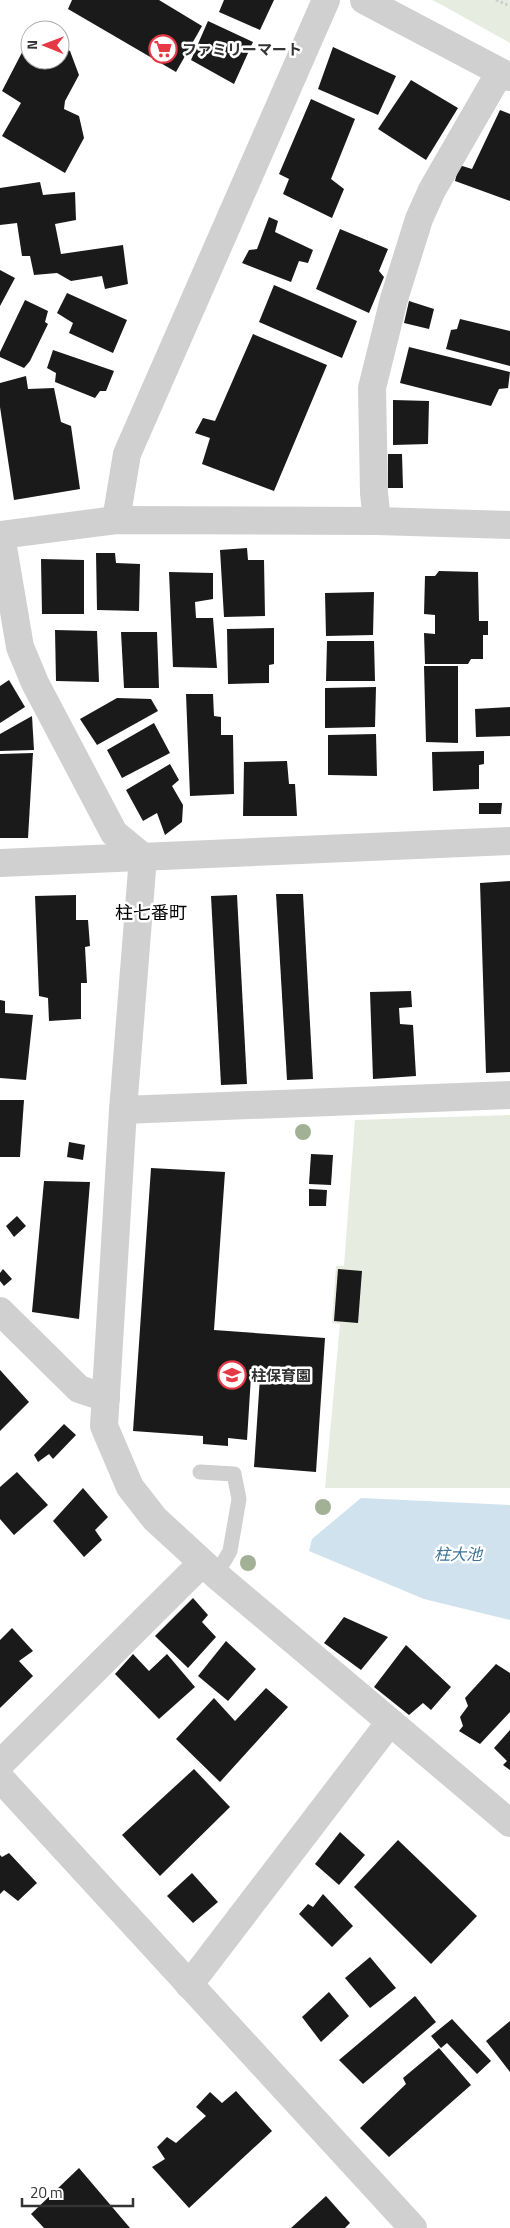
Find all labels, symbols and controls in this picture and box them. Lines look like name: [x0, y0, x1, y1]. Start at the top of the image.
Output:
north arrow: [20, 20, 70, 70]
supermarket icon: ファミリーマート: [148, 34, 178, 64]
place label: ファミリーマート: [182, 38, 302, 61]
text: N: [21, 40, 42, 50]
district label: 柱七番町: [115, 899, 187, 926]
school or university icon: 柱保育園: [217, 1360, 247, 1390]
place label: 柱保育園: [251, 1364, 311, 1387]
water label: 柱大池: [434, 1542, 484, 1566]
scale bar: [22, 2176, 134, 2208]
text: 20 m: [30, 2181, 63, 2204]

